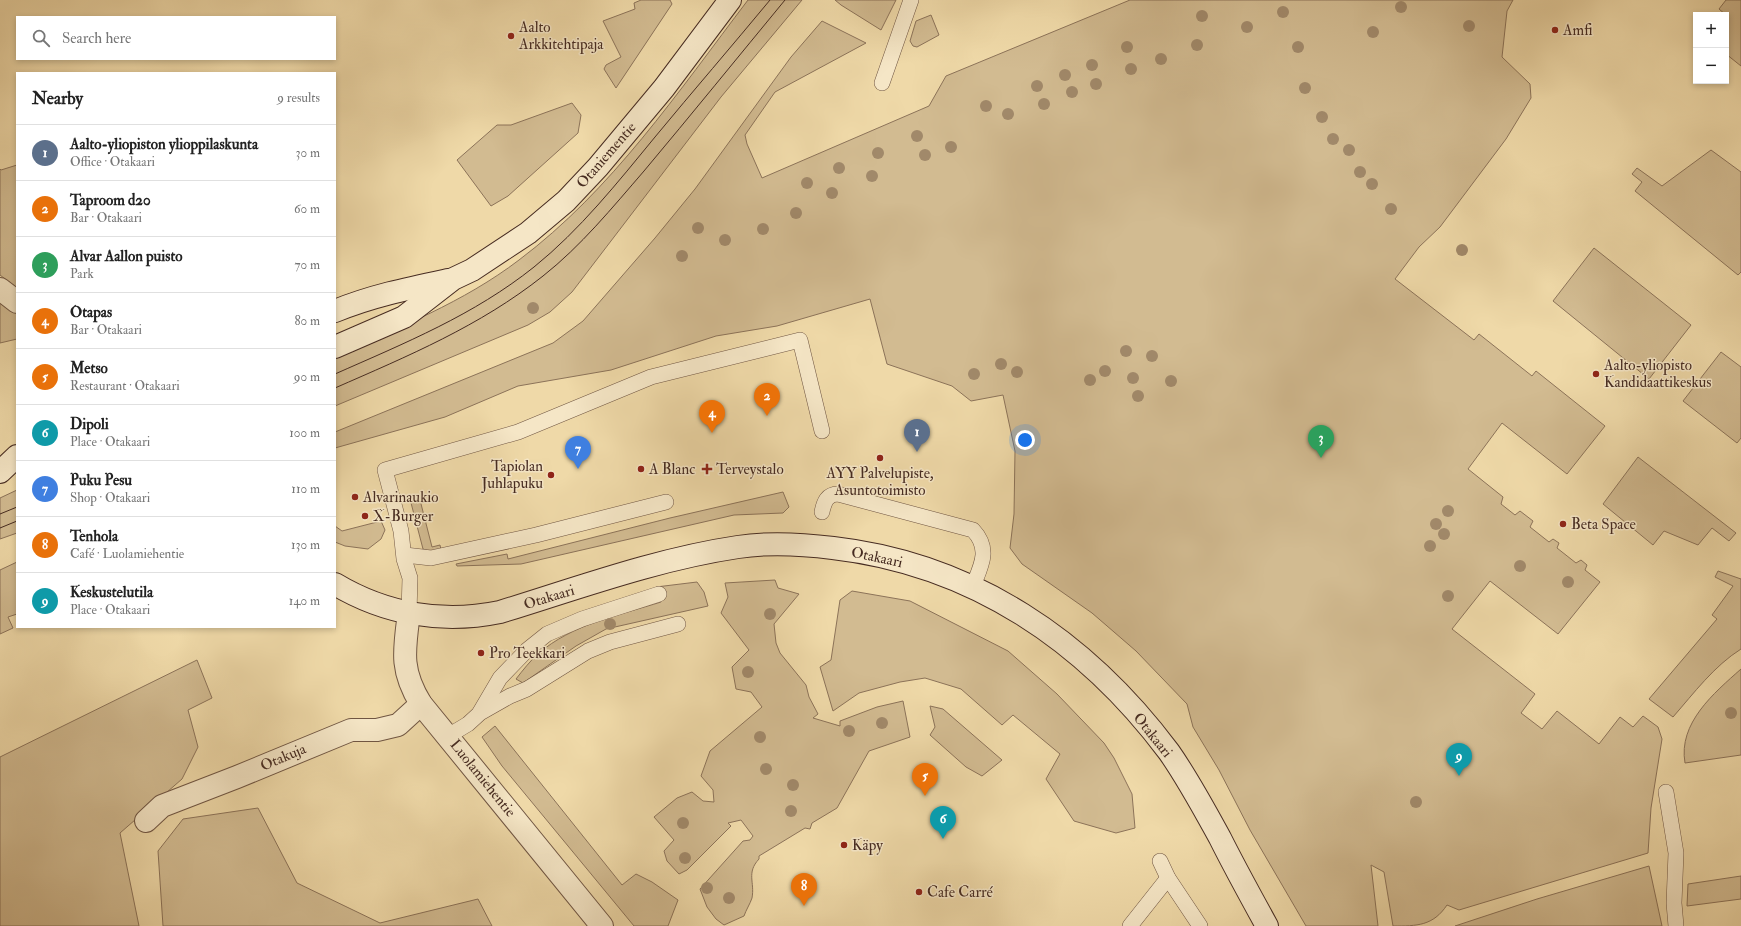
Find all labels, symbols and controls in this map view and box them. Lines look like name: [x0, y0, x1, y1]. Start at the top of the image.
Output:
map controls: [1693, 12, 1729, 84]
button: +: [1693, 12, 1729, 48]
search box: [16, 16, 336, 60]
place label: Aalto Arkkitehtipaja: [518, 18, 604, 55]
place label: Amfi: [1562, 21, 1592, 40]
marker: Amfi: [1550, 25, 1560, 35]
icon: search: [30, 27, 52, 49]
text: Search here: [62, 29, 131, 48]
marker: Aalto Arkkitehtipaja: [506, 31, 516, 41]
button: −: [1693, 48, 1729, 84]
text: Nearby: [32, 88, 83, 109]
text: 9 results: [277, 90, 320, 106]
street label: Otaniementie: [572, 118, 640, 192]
text: Aalto-yliopiston ylioppilaskunta: [70, 135, 258, 154]
text: 1: [43, 145, 47, 161]
text: 30 m: [296, 145, 320, 161]
text: Office · Otakaari: [70, 154, 155, 170]
text: Taproom d20: [70, 191, 151, 210]
text: 2: [42, 201, 48, 217]
text: 60 m: [294, 201, 320, 217]
text: Bar · Otakaari: [70, 210, 142, 226]
text: Alvar Aallon puisto: [70, 247, 183, 266]
text: 3: [43, 257, 48, 273]
text: 70 m: [295, 257, 320, 273]
text: Park: [70, 266, 94, 282]
text: Otapas: [70, 303, 112, 322]
text: 4: [41, 313, 49, 329]
text: 80 m: [294, 313, 320, 329]
text: Bar · Otakaari: [70, 322, 142, 338]
place label: Aalto-yliopisto Kandidaattikeskus: [1603, 356, 1711, 392]
text: Metso: [70, 359, 108, 378]
text: 5: [42, 369, 48, 385]
text: 90 m: [294, 369, 320, 385]
marker: Aalto-yliopisto Kandidaattikeskus: [1591, 369, 1601, 379]
text: Restaurant · Otakaari: [70, 378, 180, 394]
pin: 2: [754, 383, 780, 416]
pin: 4: [699, 400, 725, 433]
text: Dipoli: [70, 415, 109, 434]
pin: 1: [904, 419, 930, 452]
text: 6: [42, 425, 48, 441]
text: 100 m: [289, 425, 320, 441]
pin: 3: [1308, 425, 1334, 458]
your location: [1015, 430, 1035, 450]
text: Place · Otakaari: [70, 434, 150, 450]
pin: 7: [565, 436, 591, 469]
marker: AYY Palvelupiste, Asuntotoimisto: [875, 453, 885, 463]
place label: Tapiolan Juhlapuku: [480, 457, 543, 494]
place label: A Blanc: [648, 460, 695, 479]
place label: Terveystalo: [716, 460, 784, 479]
marker: Terveystalo: [701, 463, 713, 475]
marker: A Blanc: [636, 464, 646, 474]
place label: AYY Palvelupiste, Asuntotoimisto: [826, 464, 934, 500]
marker: Tapiolan Juhlapuku: [546, 470, 556, 480]
text: Puku Pesu: [70, 471, 132, 490]
text: 7: [42, 481, 48, 497]
text: 110 m: [291, 481, 320, 497]
place label: Alvarinaukio: [362, 488, 438, 507]
text: Shop · Otakaari: [70, 490, 150, 506]
marker: Alvarinaukio: [350, 492, 360, 502]
place label: X-Burger: [373, 507, 434, 526]
marker: X-Burger: [360, 511, 370, 521]
place label: Beta Space: [1571, 515, 1636, 535]
marker: Beta Space: [1558, 519, 1568, 529]
text: Tenhola: [70, 527, 118, 546]
text: 8: [42, 537, 48, 553]
text: 130 m: [291, 537, 320, 553]
street label: Otakaari: [849, 543, 904, 572]
text: Café · Luolamiehentie: [70, 546, 184, 562]
street label: Otakaari: [521, 581, 577, 614]
text: Keskustelutila: [70, 583, 153, 602]
text: 9: [42, 593, 48, 609]
text: 140 m: [289, 593, 320, 609]
text: Place · Otakaari: [70, 602, 150, 618]
place label: Pro Teekkari: [489, 644, 565, 663]
marker: Pro Teekkari: [476, 648, 486, 658]
street label: Otakaari: [1129, 709, 1176, 762]
street label: Luolamiehentie: [446, 736, 520, 821]
street label: Otakuja: [258, 739, 310, 776]
pin: 9: [1446, 743, 1472, 776]
pin: 5: [912, 763, 938, 796]
pin: 6: [930, 806, 956, 839]
place label: Käpy: [852, 836, 883, 856]
marker: Käpy: [839, 840, 849, 850]
pin: 8: [791, 873, 817, 906]
place label: Cafe Carré: [927, 883, 994, 902]
marker: Cafe Carré: [914, 887, 924, 897]

